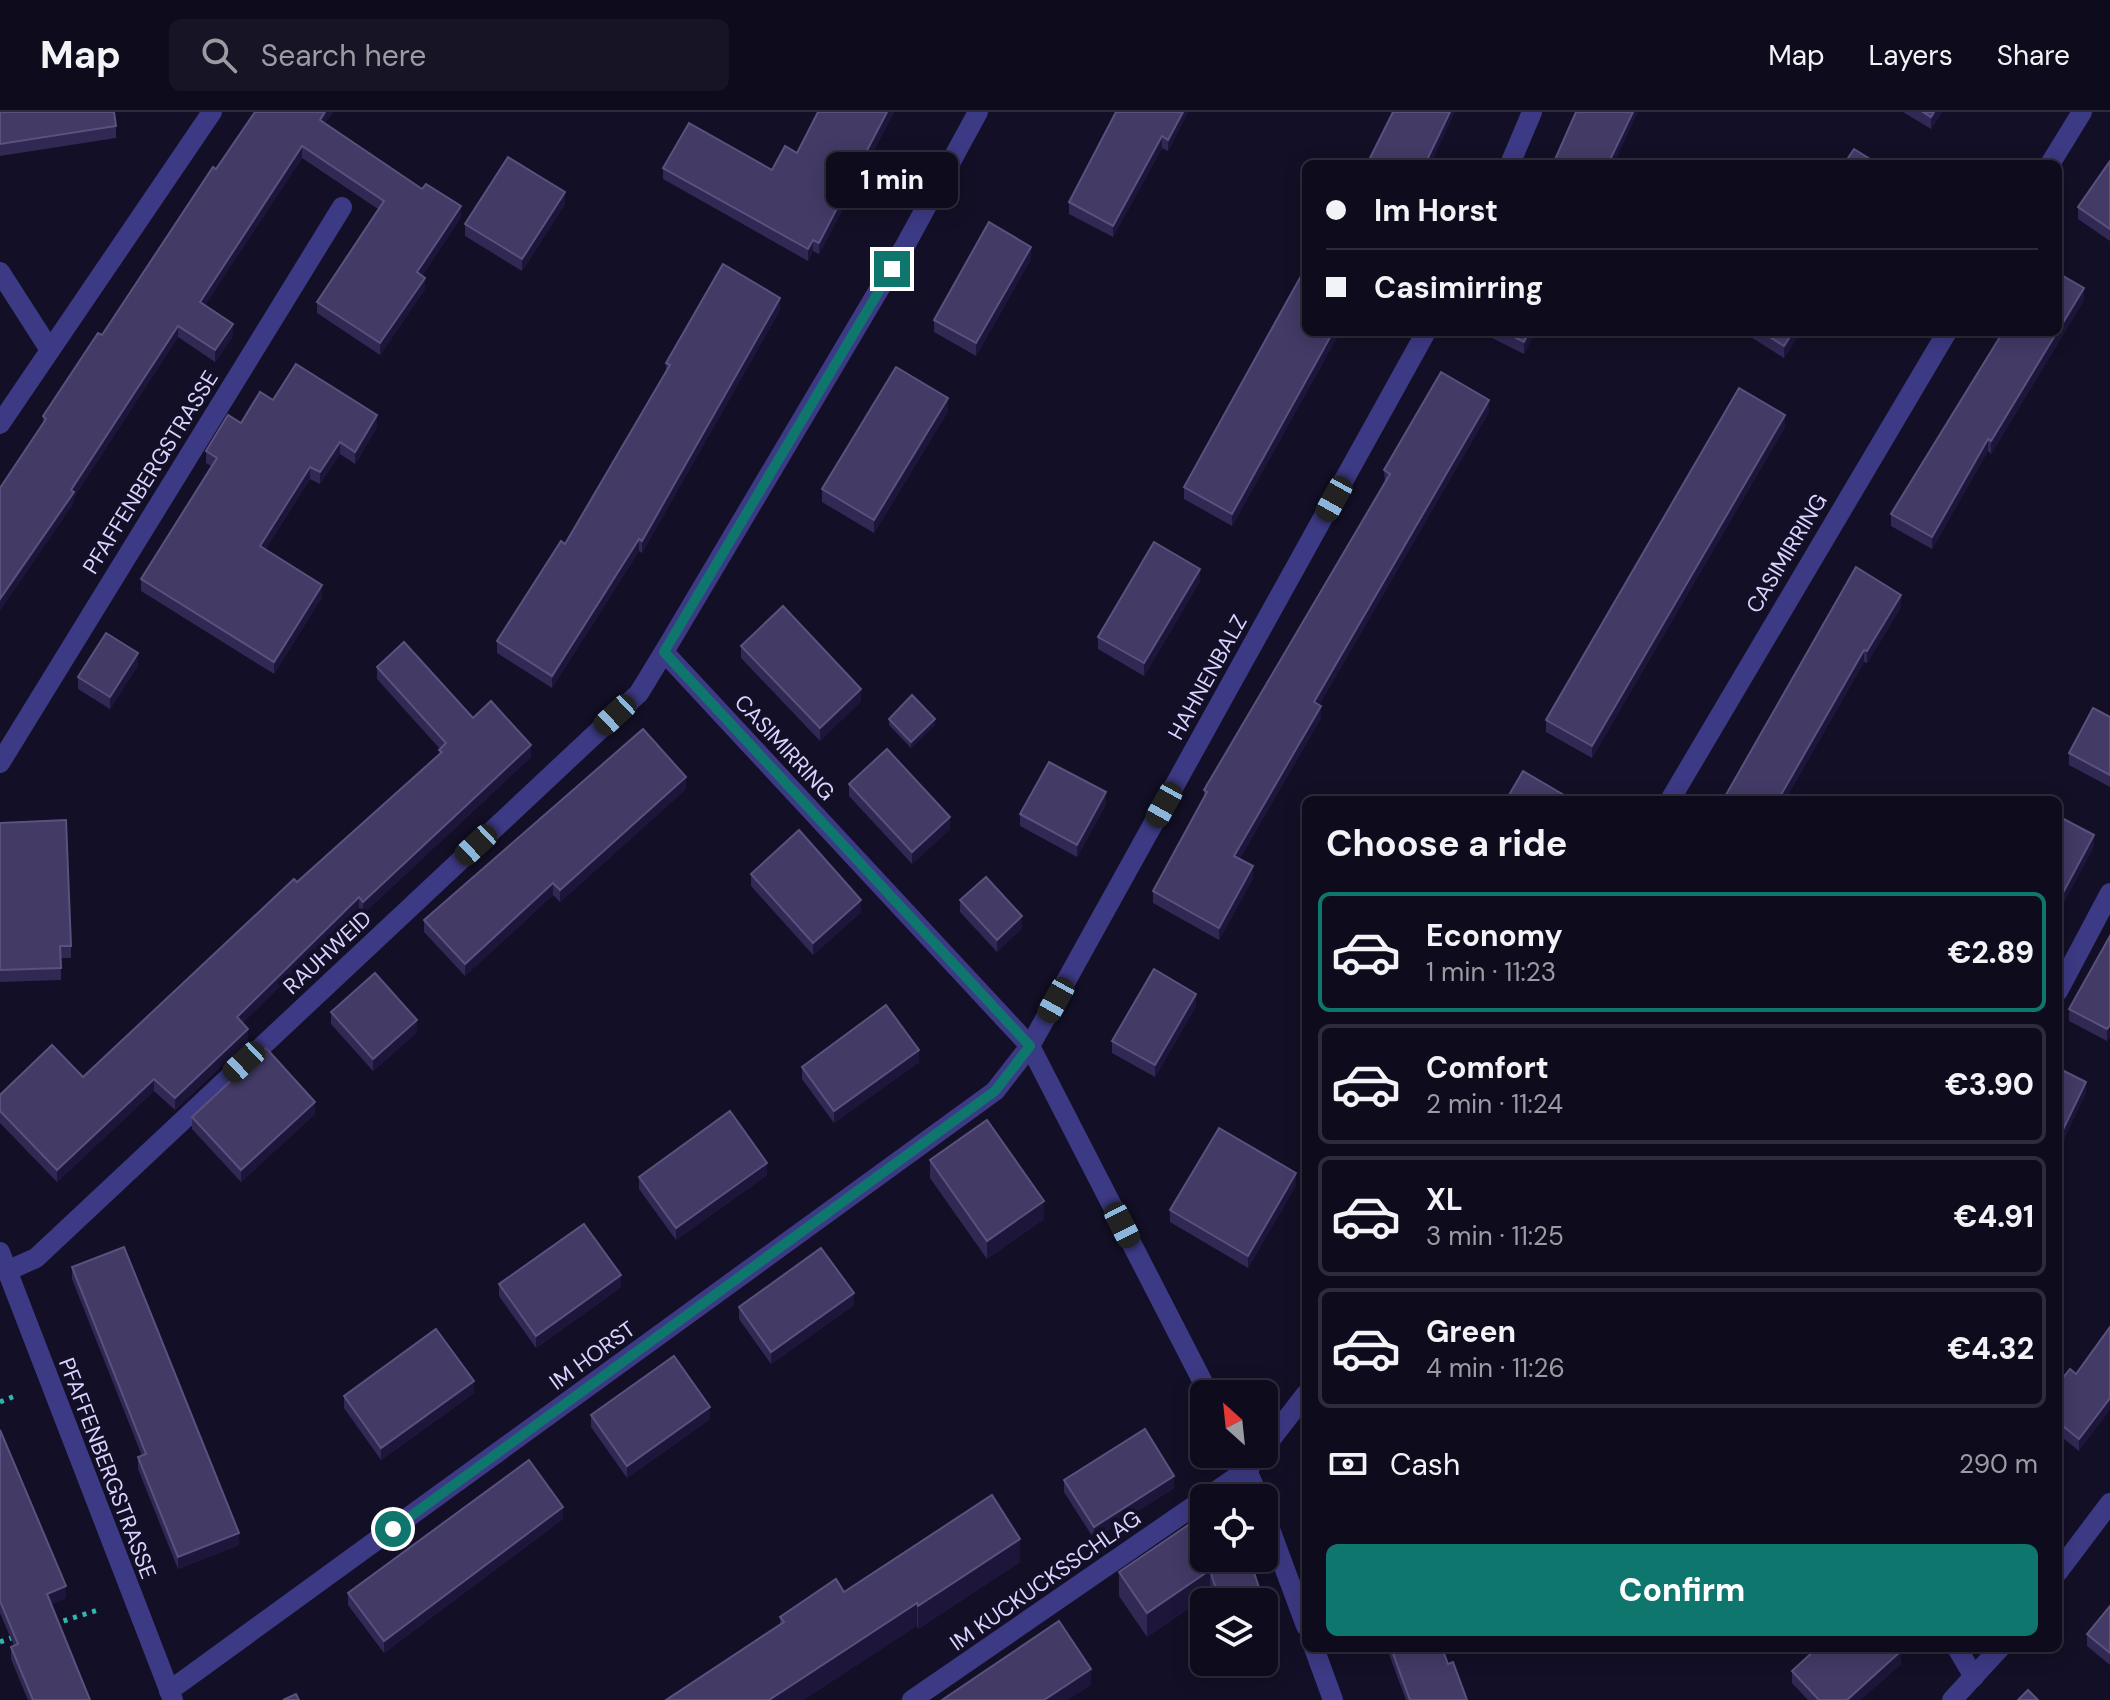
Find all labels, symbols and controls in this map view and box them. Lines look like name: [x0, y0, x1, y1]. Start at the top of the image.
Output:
search box: [169, 19, 729, 91]
text: Map: [40, 30, 121, 80]
icon: search: [197, 33, 241, 77]
text: Search here: [261, 36, 426, 75]
text: Map: [1768, 37, 1825, 74]
text: Layers: [1869, 37, 1953, 74]
text: Share: [1997, 37, 2070, 74]
callout: 1 min: [826, 153, 958, 209]
text: 1 min: [860, 163, 924, 197]
text: Im Horst: [1374, 191, 1498, 230]
route end: [874, 251, 910, 287]
text: Casimirring: [1374, 268, 1544, 307]
street label: PFAFFENBERGSTRASSE: [76, 365, 225, 579]
car: [1312, 472, 1356, 526]
street label: CASIMIRRING: [1739, 488, 1834, 618]
street label: HAHNENBALZ: [1161, 610, 1254, 745]
street label: CASIMIRRING: [728, 688, 841, 806]
car: [589, 690, 641, 740]
car: [1142, 778, 1186, 832]
car: [450, 820, 502, 870]
text: Choose a ride: [1326, 820, 1567, 867]
street label: RAUHWEID: [277, 904, 378, 1001]
icon: car: [1330, 916, 1402, 988]
text: Economy: [1426, 916, 1563, 955]
text: €2.89: [1948, 933, 2034, 972]
text: 1 min · 11:23: [1426, 955, 1556, 989]
car: [1034, 973, 1078, 1027]
car: [218, 1037, 270, 1087]
icon: car: [1330, 1048, 1402, 1120]
text: Comfort: [1426, 1048, 1549, 1087]
text: €3.90: [1945, 1065, 2034, 1104]
text: 2 min · 11:24: [1426, 1087, 1563, 1121]
icon: car: [1330, 1180, 1402, 1252]
text: XL: [1426, 1180, 1463, 1219]
text: €4.91: [1954, 1197, 2034, 1236]
car: [1100, 1198, 1144, 1252]
text: 3 min · 11:25: [1426, 1219, 1564, 1253]
icon: car: [1330, 1312, 1402, 1384]
text: Green: [1426, 1312, 1516, 1351]
street label: IM HORST: [544, 1314, 641, 1396]
text: €4.32: [1947, 1329, 2034, 1368]
text: 4 min · 11:26: [1426, 1351, 1565, 1385]
street label: PFAFFENBERGSTRASSE: [52, 1353, 163, 1583]
north arrow: [1190, 1380, 1278, 1468]
map controls: [1190, 1380, 1278, 1676]
icon: cash: [1326, 1442, 1370, 1486]
text: Cash: [1390, 1445, 1460, 1484]
text: 290 m: [1959, 1447, 2038, 1481]
button: locate: [1190, 1484, 1278, 1572]
street label: IM KUCKUCKSSCHLAG: [944, 1504, 1146, 1657]
route start: [375, 1511, 411, 1547]
button: Confirm: [1326, 1544, 2038, 1636]
button: layers: [1190, 1588, 1278, 1676]

